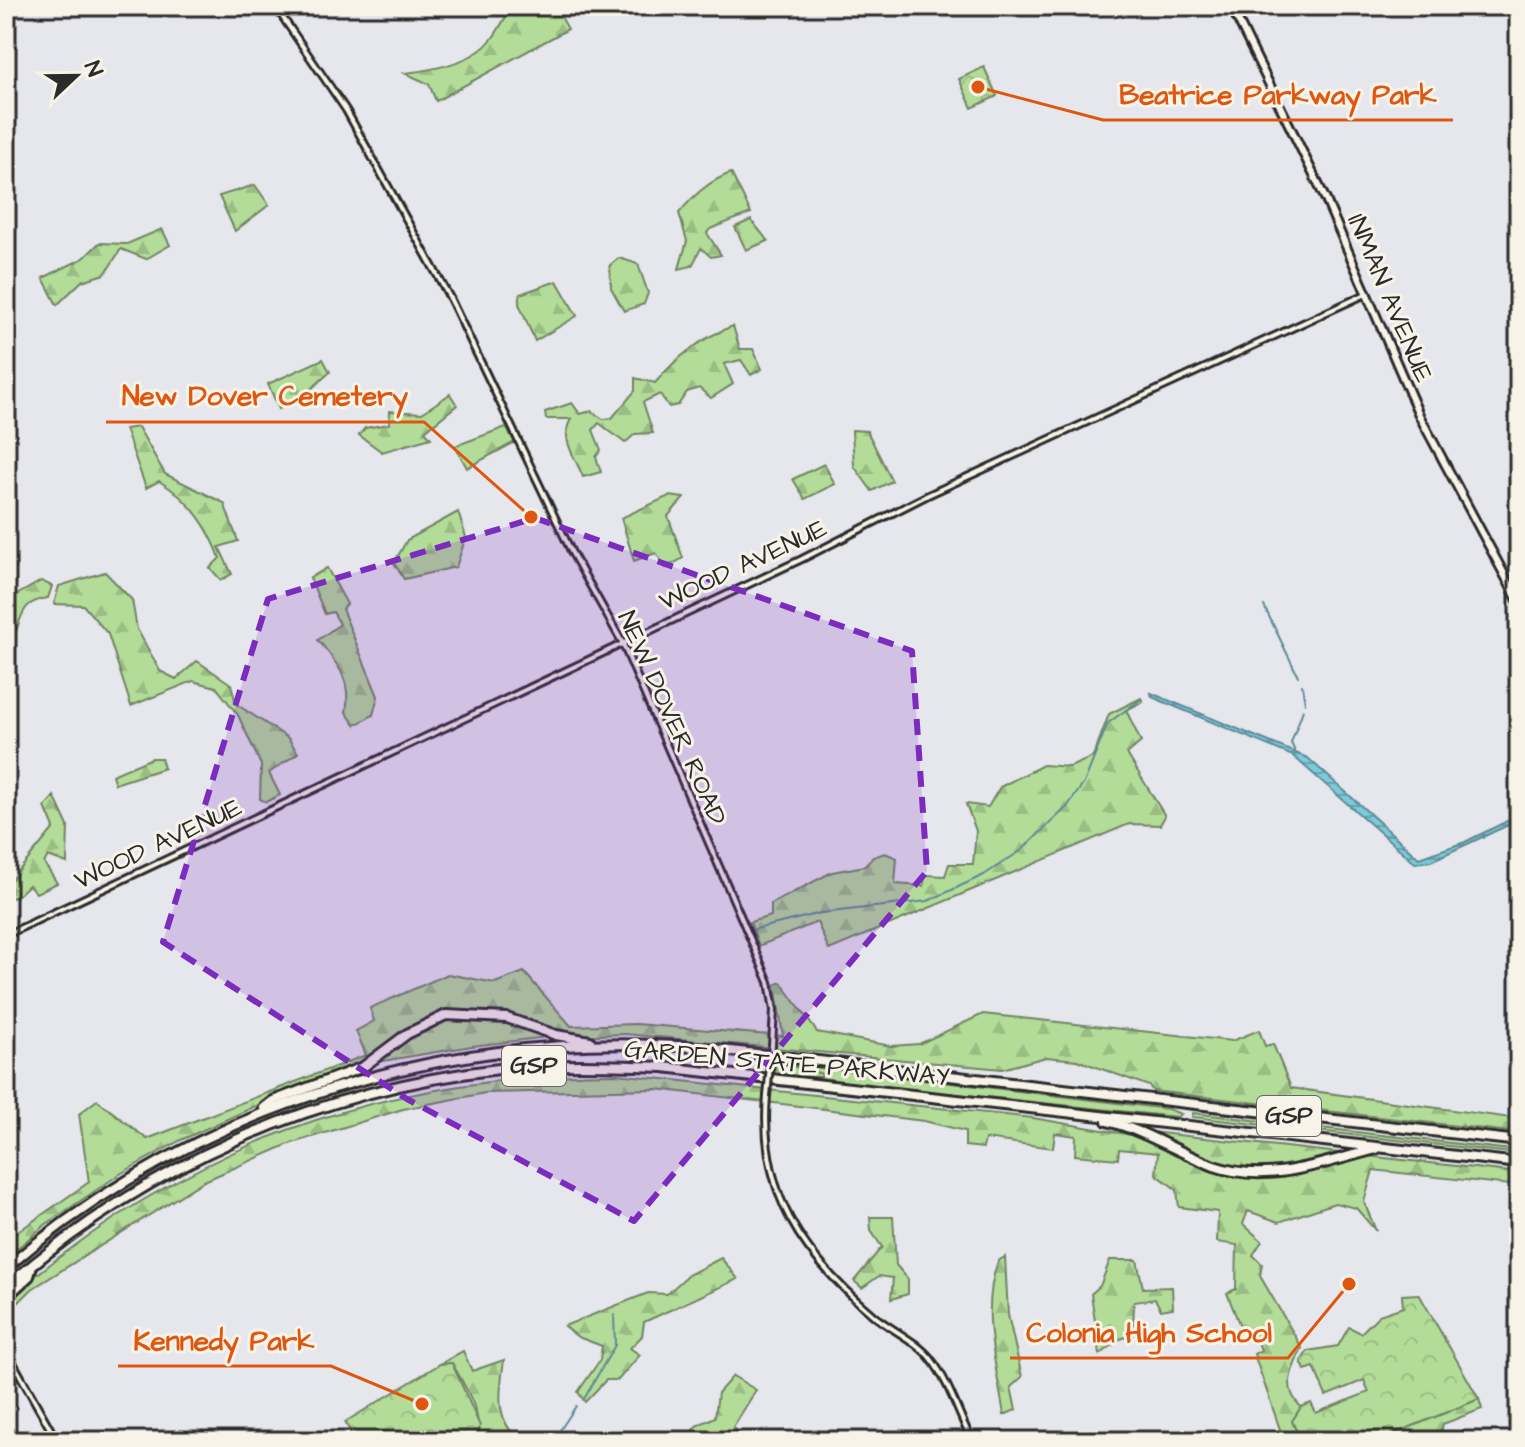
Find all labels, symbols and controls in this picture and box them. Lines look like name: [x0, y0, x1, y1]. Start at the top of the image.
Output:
north arrow: [36, 36, 116, 116]
text: N: [76, 57, 110, 81]
callout: Beatrice Parkway Park: [1103, 68, 1453, 120]
text: Beatrice Parkway Park: [1119, 76, 1437, 118]
street label: INMAN AVENUE: [1338, 208, 1442, 388]
callout: New Dover Cemetery: [106, 370, 424, 422]
text: New Dover Cemetery: [122, 377, 409, 419]
street label: WOOD AVENUE: [653, 510, 833, 620]
street label: NEW DOVER ROAD: [609, 605, 735, 831]
street label: WOOD AVENUE: [68, 789, 248, 899]
street label: GARDEN STATE PARKWAY: [623, 1031, 951, 1095]
road number: GSP: [502, 1046, 566, 1086]
road number: GSP: [1257, 1096, 1321, 1136]
callout: Colonia High School: [1010, 1306, 1288, 1358]
callout: Kennedy Park: [118, 1314, 331, 1366]
text: Colonia High School: [1026, 1314, 1272, 1355]
text: Kennedy Park: [134, 1322, 315, 1364]

